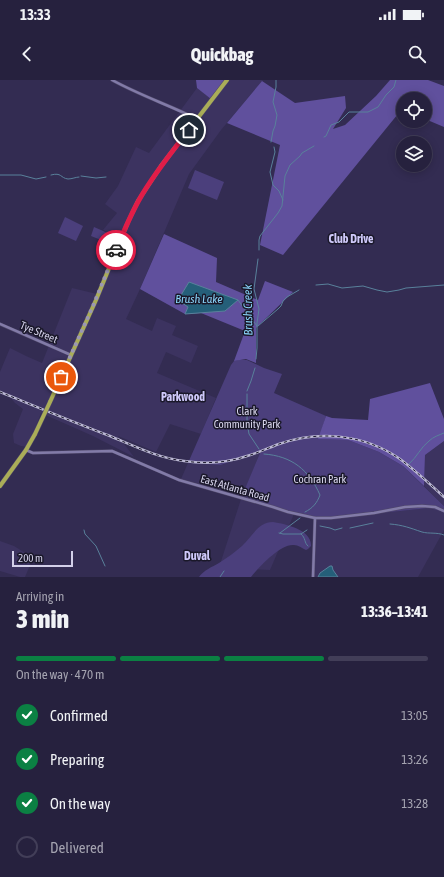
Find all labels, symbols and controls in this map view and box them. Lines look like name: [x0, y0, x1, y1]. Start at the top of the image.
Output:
text: 13:33: [20, 6, 51, 23]
icon: back: [16, 43, 38, 65]
icon: search: [406, 43, 428, 65]
text: Quickbag: [191, 44, 253, 65]
map controls: [396, 92, 432, 172]
button: locate: [396, 92, 432, 128]
pin: [172, 113, 206, 147]
icon: home: [178, 119, 200, 141]
button: layers: [396, 136, 432, 172]
courier: [96, 230, 136, 270]
district label: Club Drive: [328, 232, 374, 246]
icon: car: [105, 239, 127, 261]
water label: Brush Creek: [241, 284, 255, 336]
water label: Brush Lake: [175, 292, 223, 306]
street label: Tye Street: [18, 319, 60, 345]
pin: [44, 360, 78, 394]
icon: bag: [50, 366, 72, 388]
district label: Parkwood: [161, 390, 205, 404]
park label: Clark Community Park: [214, 405, 281, 430]
street label: East Atlanta Road: [199, 472, 271, 504]
park label: Cochran Park: [294, 473, 347, 485]
scale bar: [12, 549, 73, 568]
district label: Duval: [184, 549, 211, 563]
text: 200 m: [18, 552, 43, 564]
text: Arriving in: [16, 589, 64, 604]
text: 13:36–13:41: [361, 603, 428, 620]
text: 3 min: [16, 604, 69, 634]
text: On the way · 470 m: [16, 667, 104, 682]
icon: check: [16, 704, 38, 726]
text: Confirmed: [50, 707, 108, 724]
text: 13:05: [401, 708, 428, 723]
icon: check: [16, 748, 38, 770]
text: Preparing: [50, 751, 104, 768]
text: 13:26: [401, 752, 428, 767]
icon: check: [16, 792, 38, 814]
text: On the way: [50, 795, 111, 812]
text: 13:28: [401, 796, 428, 811]
text: Delivered: [50, 839, 104, 856]

